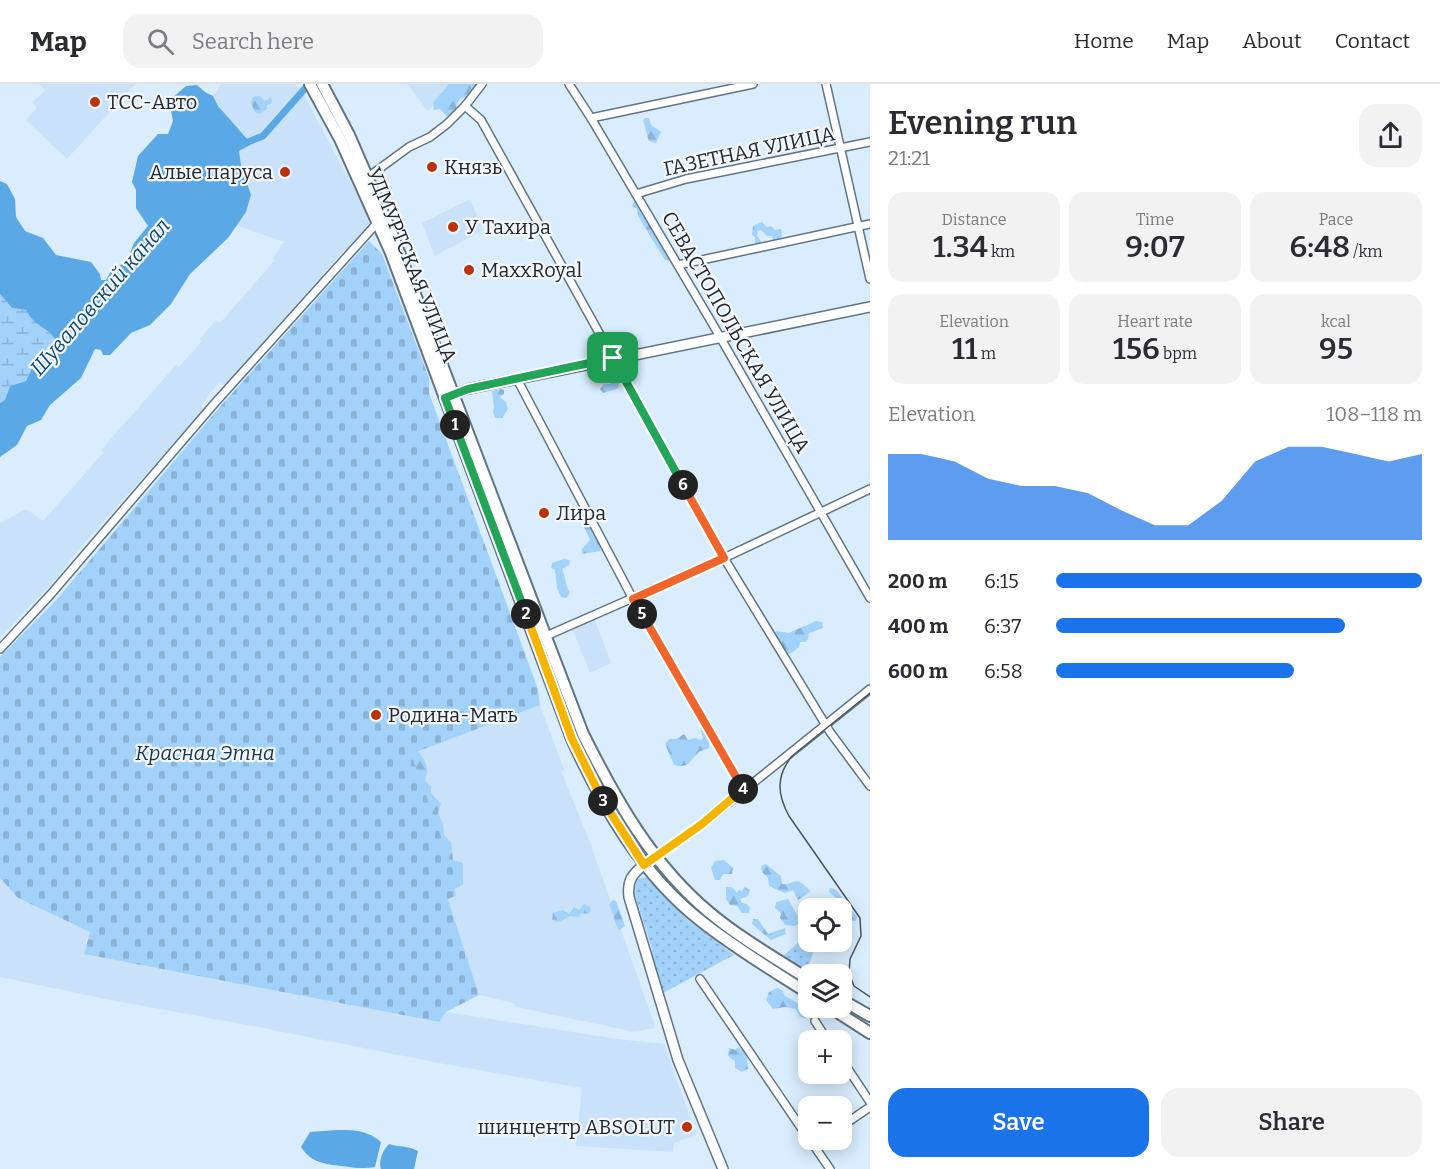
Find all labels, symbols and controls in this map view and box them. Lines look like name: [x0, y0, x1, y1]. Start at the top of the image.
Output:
search box: [123, 14, 543, 68]
text: Map: [30, 25, 87, 58]
icon: search: [144, 25, 177, 58]
text: Search here: [192, 28, 314, 55]
text: Home: [1074, 28, 1134, 54]
text: Map: [1167, 28, 1209, 54]
text: About: [1242, 28, 1302, 54]
text: Contact: [1335, 28, 1410, 54]
place label: ТСС-Авто: [107, 90, 197, 114]
marker: ТСС-Авто: [88, 95, 102, 109]
text: Evening run: [888, 103, 1077, 143]
button: share: [1359, 104, 1422, 167]
street label: ГАЗЕТНАЯ УЛИЦА: [661, 121, 838, 181]
text: 21:21: [888, 146, 930, 170]
place label: Князь: [444, 155, 502, 179]
place label: Алые паруса: [149, 160, 273, 184]
marker: Князь: [425, 160, 439, 174]
street label: УДМУРТСКАЯ УЛИЦА: [362, 164, 462, 367]
marker: Алые паруса: [278, 165, 292, 179]
street label: СЕВАСТОПОЛЬСКАЯ УЛИЦА: [657, 207, 816, 458]
text: Distance: [942, 210, 1006, 229]
text: Time: [1136, 210, 1174, 229]
text: Pace: [1319, 210, 1353, 229]
water label: Шуваловский канал: [25, 213, 175, 381]
place label: У Тахира: [465, 215, 551, 239]
marker: У Тахира: [446, 220, 460, 234]
text: 1.34: [933, 229, 988, 265]
text: 9:07: [1125, 229, 1185, 265]
text: 6:48: [1289, 229, 1350, 265]
text: km: [988, 242, 1015, 261]
text: /km: [1350, 242, 1383, 261]
place label: MaxxRoyal: [481, 258, 582, 282]
marker: MaxxRoyal: [462, 263, 476, 277]
text: Elevation: [939, 312, 1009, 331]
text: Heart rate: [1117, 312, 1193, 331]
text: kcal: [1321, 312, 1351, 331]
text: 11: [952, 331, 977, 367]
text: 156: [1113, 331, 1160, 367]
text: 95: [1319, 331, 1353, 367]
pin: [587, 332, 638, 383]
icon: arrive: [596, 341, 629, 374]
text: m: [977, 344, 996, 363]
text: bpm: [1160, 344, 1197, 363]
text: Elevation: [888, 402, 975, 426]
text: 108–118 m: [1326, 402, 1422, 426]
pin: 1: [440, 410, 470, 440]
text: 1: [452, 415, 458, 434]
pin: 6: [668, 470, 698, 500]
text: 6: [678, 475, 688, 494]
place label: Лира: [556, 501, 606, 525]
marker: Лира: [537, 506, 551, 520]
text: 200 m: [888, 569, 947, 593]
text: 6:15: [984, 569, 1019, 593]
pin: 2: [511, 599, 541, 629]
pin: 5: [627, 599, 657, 629]
text: 2: [521, 604, 531, 623]
text: 5: [638, 604, 646, 623]
text: 400 m: [888, 614, 948, 638]
text: 6:37: [984, 614, 1021, 638]
text: 600 m: [888, 659, 948, 683]
text: 6:58: [984, 659, 1023, 683]
place label: Родина-Мать: [388, 703, 517, 727]
marker: Родина-Мать: [369, 708, 383, 722]
park label: Красная Этна: [135, 741, 275, 765]
pin: 4: [728, 774, 758, 804]
text: 4: [738, 779, 748, 798]
pin: 3: [588, 786, 618, 816]
text: 3: [598, 791, 608, 810]
map controls: [798, 898, 852, 1150]
button: locate: [798, 898, 852, 952]
button: layers: [798, 964, 852, 1018]
button: +: [798, 1030, 852, 1084]
button: Save: [888, 1088, 1149, 1157]
button: Share: [1161, 1088, 1422, 1157]
button: −: [798, 1096, 852, 1150]
place label: шинцентр ABSOLUT: [478, 1115, 675, 1139]
marker: шинцентр ABSOLUT: [680, 1120, 694, 1134]

